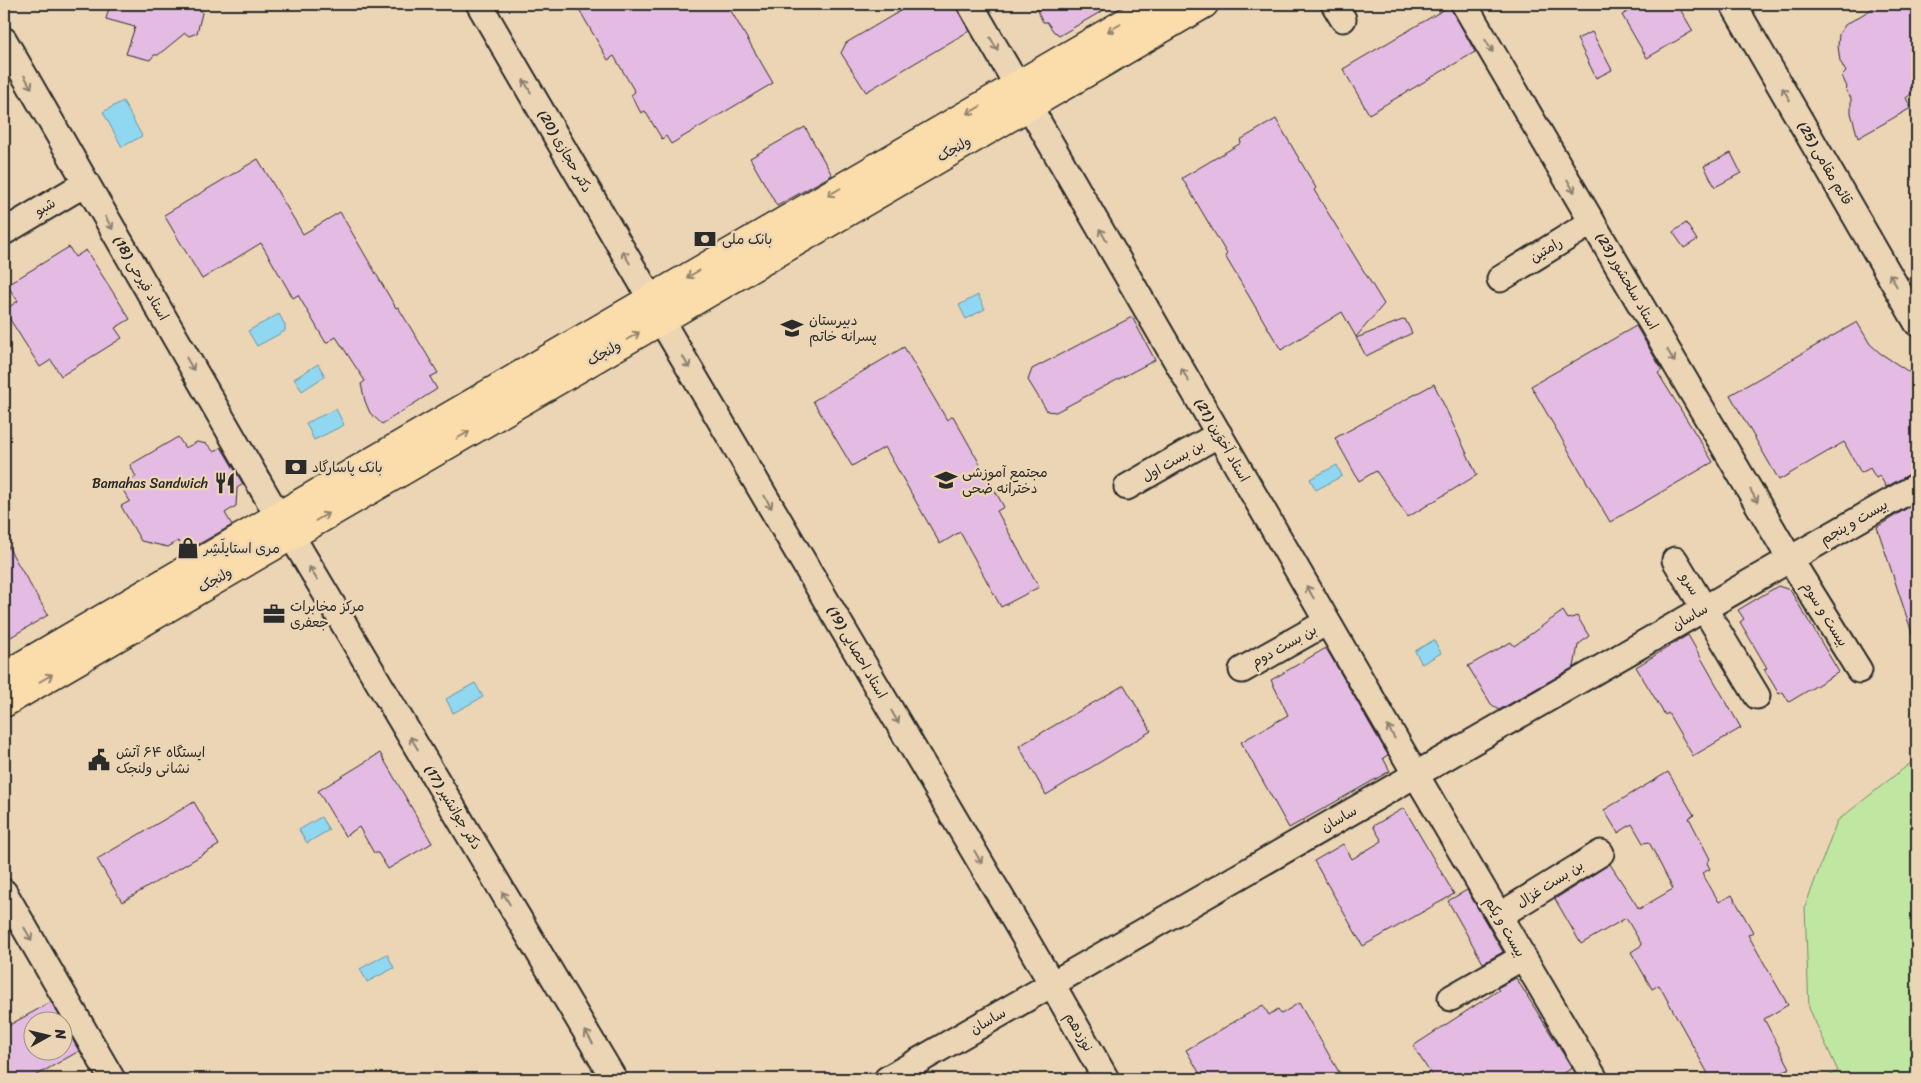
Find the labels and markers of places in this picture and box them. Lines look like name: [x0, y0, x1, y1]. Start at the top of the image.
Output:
bank icon: بانک ملی: [692, 226, 718, 252]
place label: بانک ملی: [722, 227, 772, 252]
place label: دبیرستان پسرانه خاتم: [809, 308, 877, 349]
school or university icon: دبیرستان پسرانه خاتم: [779, 315, 805, 341]
bank icon: بانک پاسارگاد: [283, 454, 309, 480]
place label: بانک پاسارگاد: [312, 455, 383, 480]
place label: مجتمع آموزشی دخترانه ضحی: [962, 460, 1048, 501]
school or university icon: مجتمع آموزشی دخترانه ضحی: [933, 467, 959, 493]
restaurant icon: Bamahas Sandwich: [212, 470, 238, 496]
place label: Bamahas Sandwich: [92, 471, 208, 496]
shop icon: مری استایلَشِر: [175, 535, 201, 561]
place label: مری استایلَشِر: [203, 536, 280, 561]
place label: مرکز مخابرات جعفری: [290, 594, 364, 635]
office icon: مرکز مخابرات جعفری: [261, 601, 287, 627]
place label: ایستگاه ۶۴ آتش نشانی ولنجک: [116, 740, 205, 781]
public building icon: ایستگاه ۶۴ آتش نشانی ولنجک: [86, 747, 112, 773]

